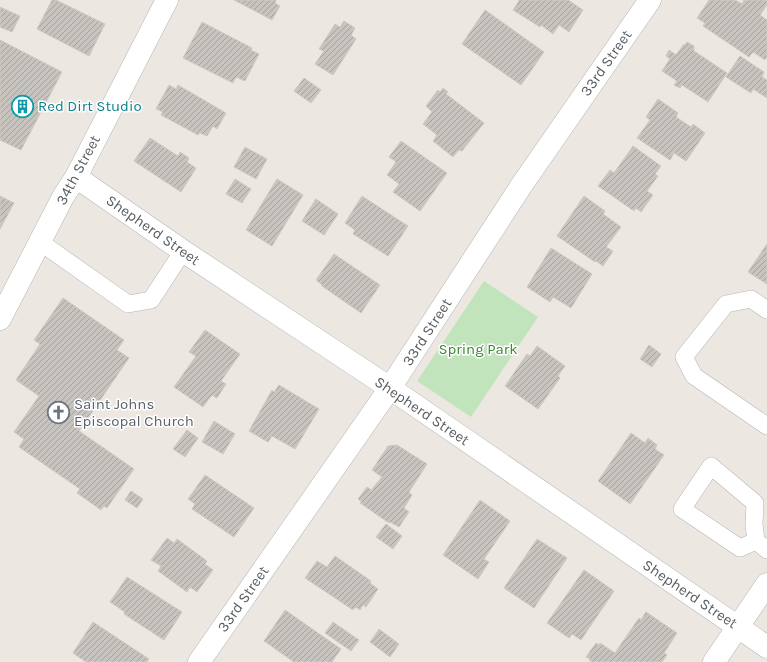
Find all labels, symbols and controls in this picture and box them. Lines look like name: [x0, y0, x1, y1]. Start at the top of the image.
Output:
street label: 33rd Street: [577, 26, 636, 100]
building icon: Red Dirt Studio: [9, 93, 35, 119]
place label: Red Dirt Studio: [38, 97, 142, 115]
street label: 34th Street: [52, 132, 104, 208]
street label: Shepherd Street: [103, 191, 204, 269]
street label: 33rd Street: [399, 295, 456, 369]
park label: Spring Park: [438, 340, 518, 358]
street label: Shepherd Street: [371, 373, 473, 450]
place label: Saint Johns Episcopal Church: [74, 395, 194, 430]
church icon: Saint Johns Episcopal Church: [46, 400, 72, 426]
street label: Shepherd Street: [639, 556, 741, 633]
street label: 33rd Street: [214, 562, 273, 636]

